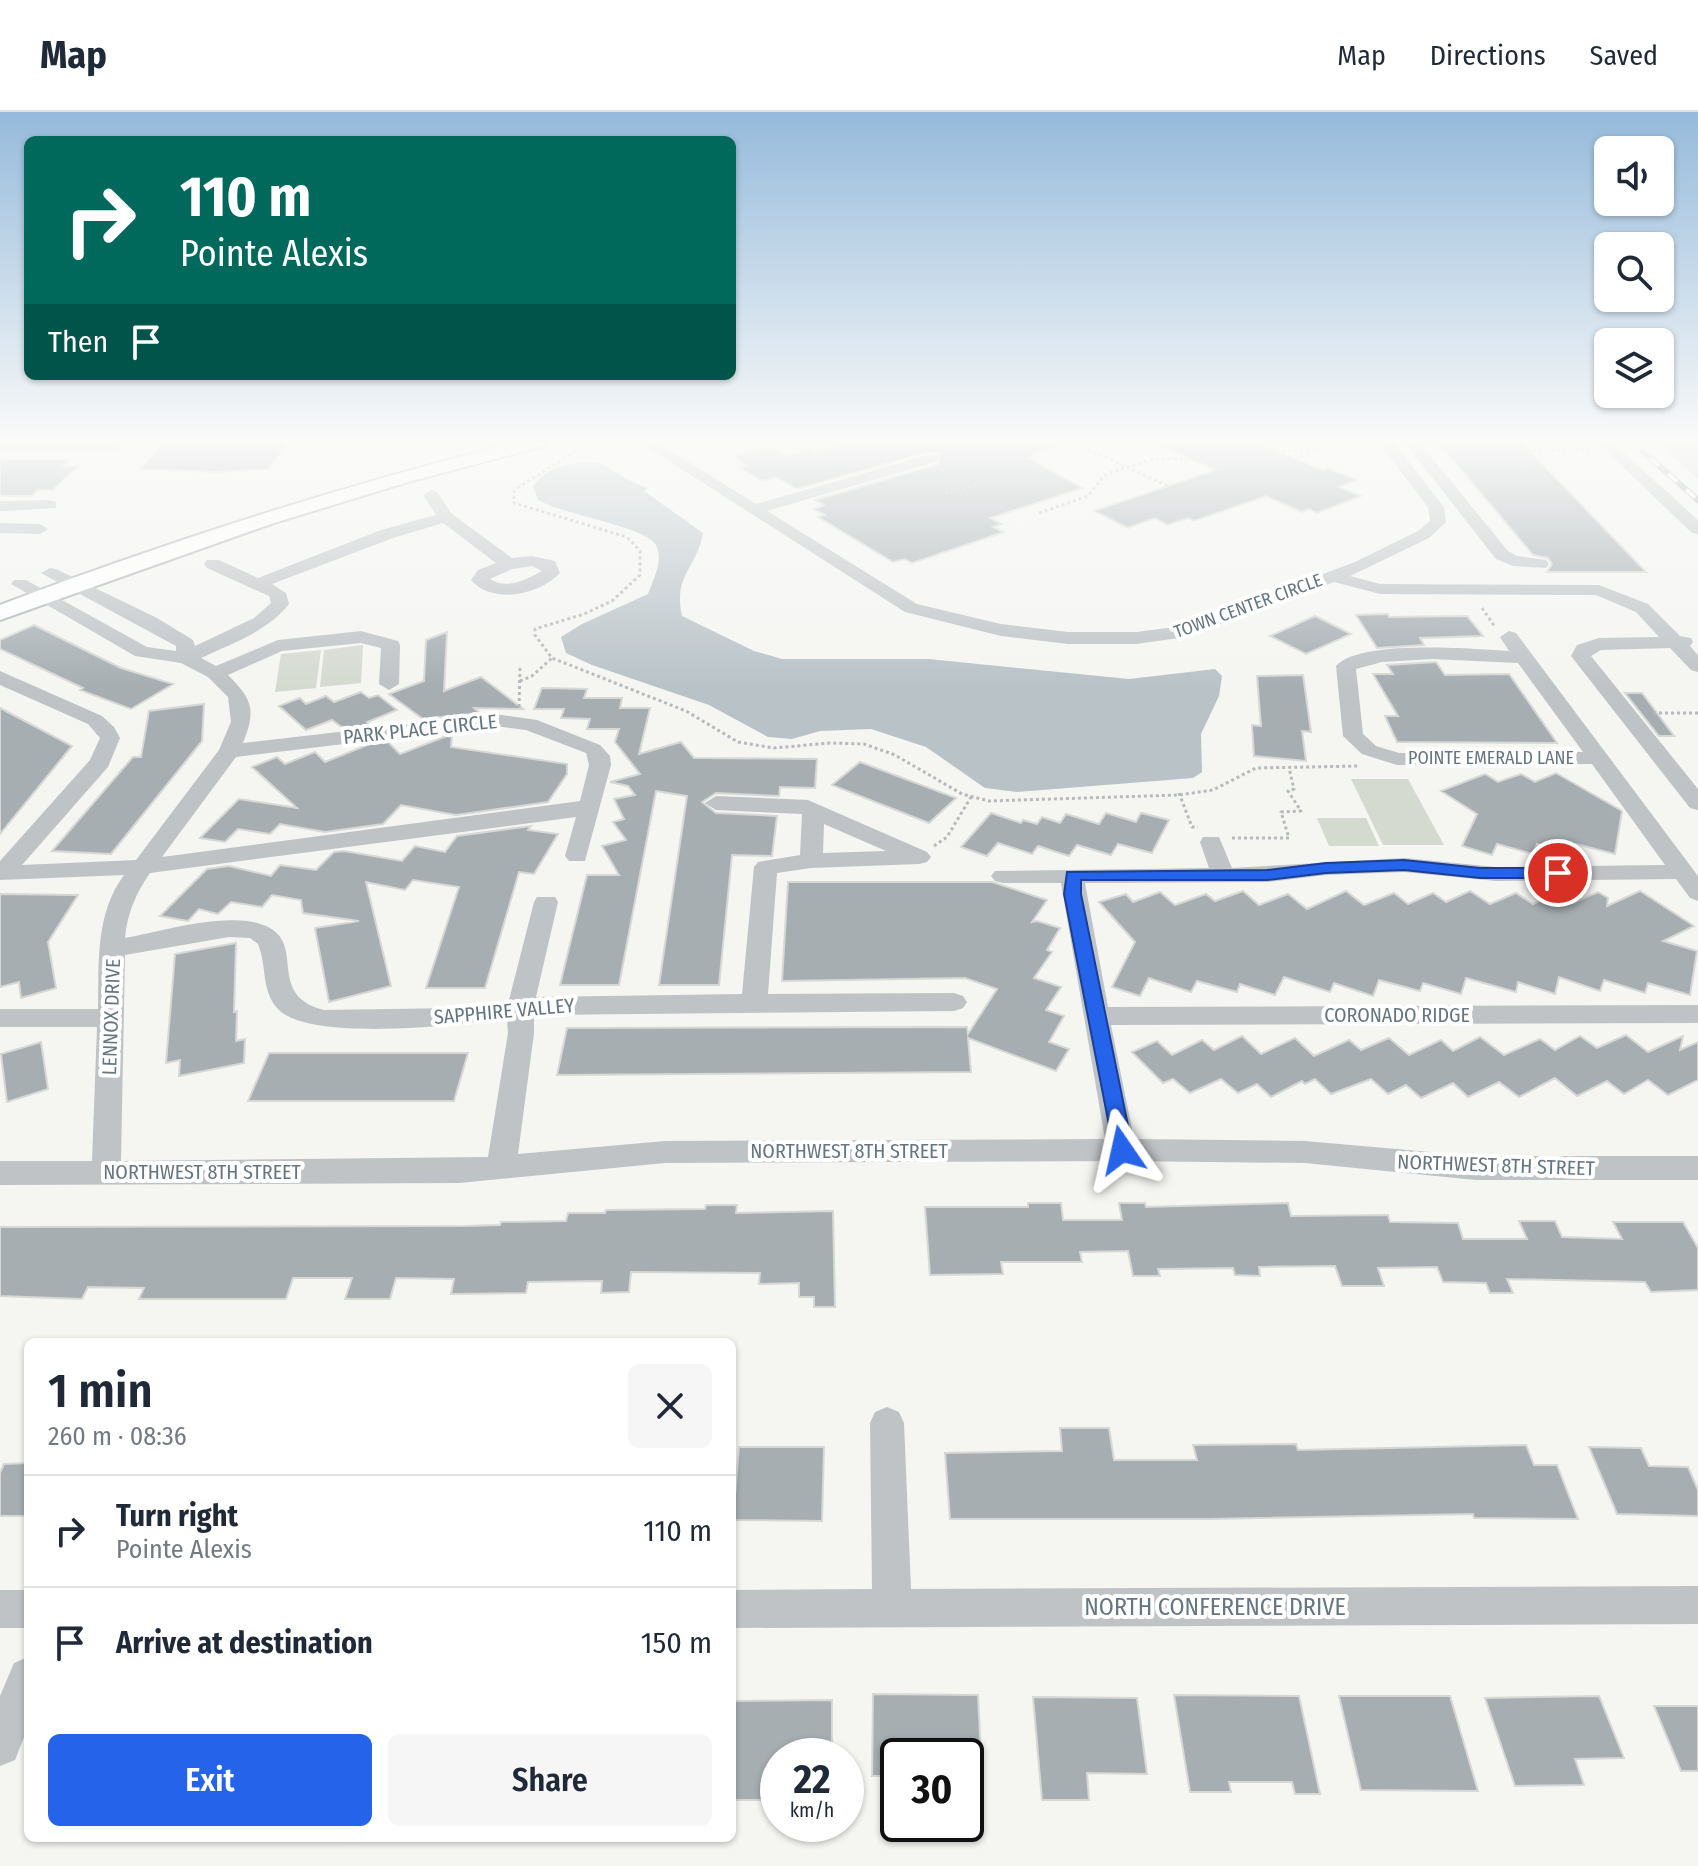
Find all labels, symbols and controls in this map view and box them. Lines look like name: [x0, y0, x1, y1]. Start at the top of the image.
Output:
text: Map: [40, 32, 107, 78]
text: Map: [1337, 39, 1386, 72]
text: Directions: [1430, 39, 1546, 72]
text: Saved: [1590, 39, 1658, 72]
map controls: [1594, 136, 1674, 408]
button: sound: [1594, 136, 1674, 216]
text: 110 m: [180, 164, 311, 231]
icon: right: [48, 168, 152, 272]
text: Pointe Alexis: [180, 232, 368, 276]
button: search: [1594, 232, 1674, 312]
icon: arrive: [124, 320, 168, 364]
text: Then: [48, 324, 108, 360]
button: layers: [1594, 328, 1674, 408]
street label: TOWN CENTER CIRCLE: [1171, 569, 1325, 643]
street label: PARK PLACE CIRCLE: [342, 709, 498, 749]
street label: POINTE EMERALD LANE: [1408, 747, 1574, 769]
pin: [1524, 839, 1592, 907]
icon: arrive: [1536, 851, 1580, 895]
street label: LENNOX DRIVE: [97, 958, 125, 1076]
street label: SAPPHIRE VALLEY: [433, 993, 575, 1029]
street label: CORONADO RIDGE: [1324, 1003, 1470, 1027]
position arrow: [1080, 1108, 1164, 1192]
street label: NORTHWEST 8TH STREET: [750, 1139, 948, 1163]
street label: NORTHWEST 8TH STREET: [1397, 1150, 1596, 1180]
street label: NORTHWEST 8TH STREET: [103, 1160, 301, 1184]
text: 1 min: [48, 1362, 153, 1420]
button: close: [628, 1364, 712, 1448]
text: 260 m · 08:36: [48, 1421, 187, 1452]
text: Turn right: [116, 1498, 238, 1534]
icon: right: [48, 1509, 92, 1553]
text: 110 m: [643, 1513, 712, 1549]
text: Pointe Alexis: [116, 1534, 252, 1565]
street label: NORTH CONFERENCE DRIVE: [1084, 1593, 1346, 1621]
icon: arrive: [48, 1621, 92, 1665]
text: Arrive at destination: [116, 1625, 373, 1661]
text: 150 m: [641, 1625, 712, 1661]
button: Exit: [48, 1734, 372, 1826]
button: Share: [388, 1734, 712, 1826]
speed limit sign: 30: [880, 1738, 984, 1842]
text: 22: [793, 1756, 831, 1804]
text: km/h: [790, 1798, 834, 1822]

